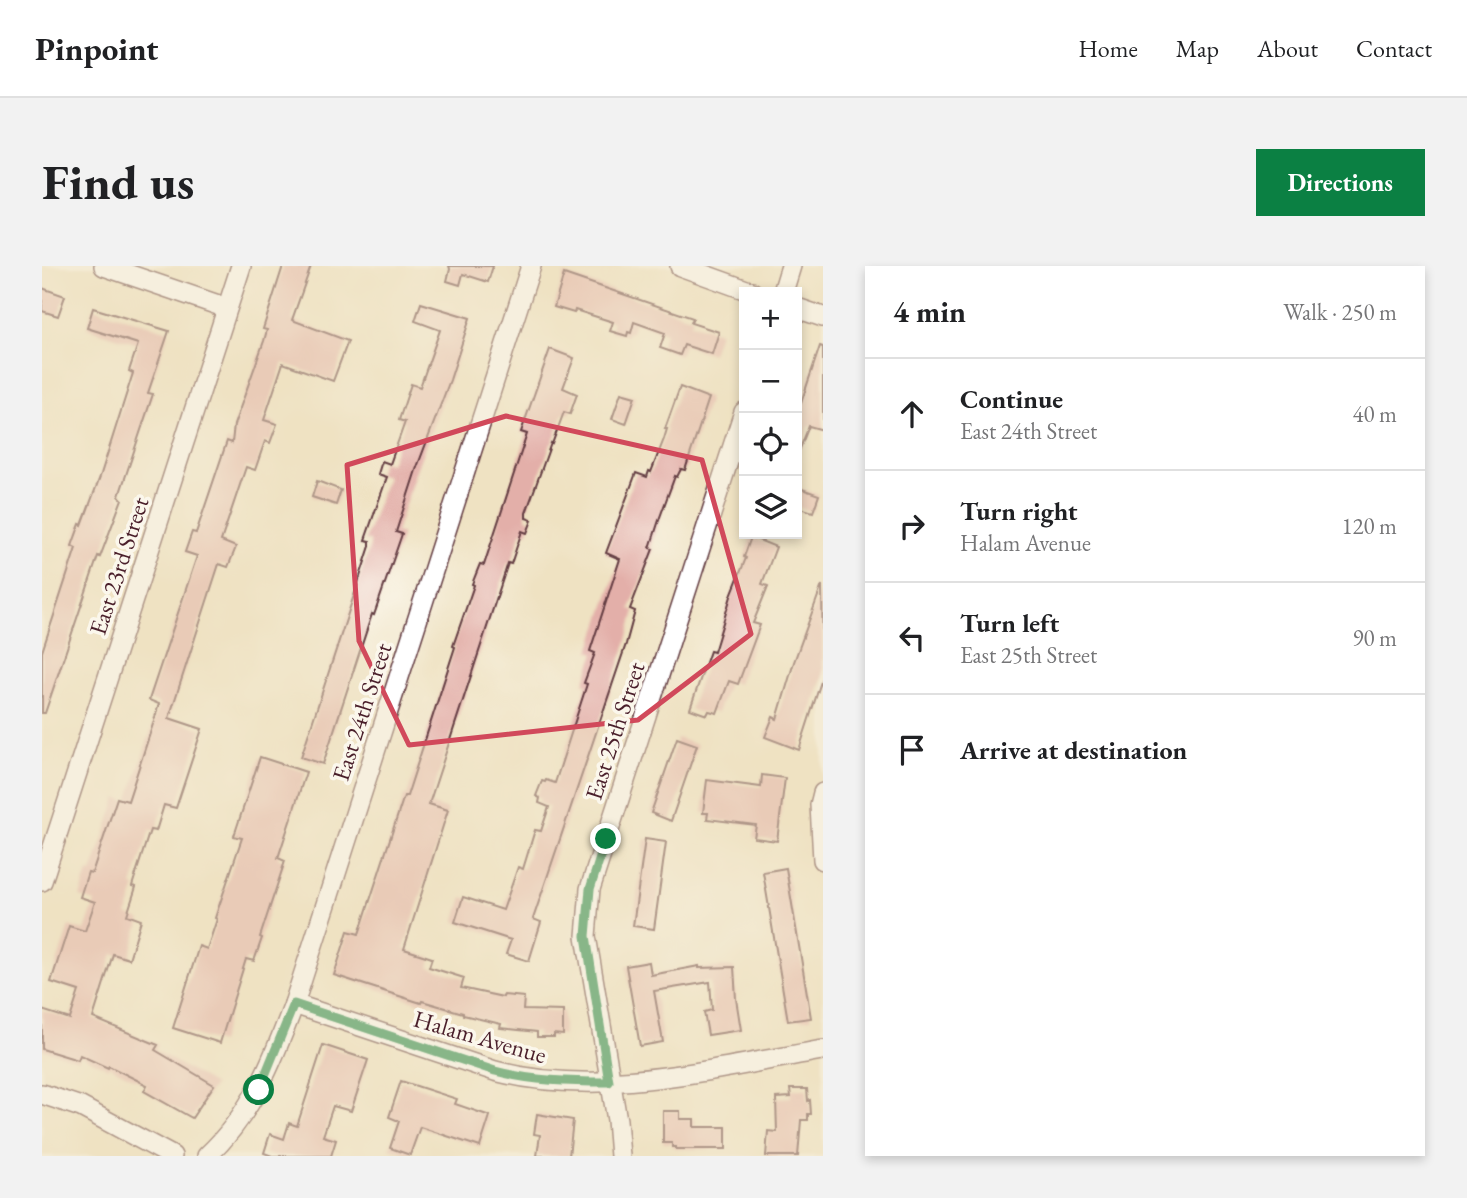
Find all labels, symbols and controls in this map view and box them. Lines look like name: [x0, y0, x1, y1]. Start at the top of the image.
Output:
text: Pinpoint: [35, 27, 158, 70]
text: Home: [1078, 33, 1138, 64]
text: Map: [1176, 33, 1219, 64]
text: About: [1257, 33, 1318, 64]
text: Contact: [1356, 33, 1432, 64]
button: Directions: [1256, 149, 1425, 216]
text: Find us: [42, 150, 194, 214]
map controls: [739, 287, 802, 539]
button: +: [739, 287, 802, 350]
text: 4 min: [893, 292, 966, 331]
text: Walk · 250 m: [1283, 297, 1397, 327]
button: −: [739, 350, 802, 413]
text: Continue: [960, 382, 1063, 416]
icon: ahead: [893, 395, 931, 433]
text: 40 m: [1352, 399, 1397, 429]
button: locate: [739, 413, 802, 476]
text: East 24th Street: [960, 416, 1097, 446]
button: layers: [739, 476, 802, 539]
street label: East 23rd Street: [82, 492, 156, 639]
text: Turn right: [960, 494, 1078, 528]
icon: right: [893, 507, 931, 545]
text: 120 m: [1341, 511, 1397, 541]
text: Halam Avenue: [960, 528, 1091, 558]
text: Turn left: [960, 606, 1059, 640]
icon: left: [893, 619, 931, 657]
text: 90 m: [1352, 623, 1397, 653]
street label: East 24th Street: [325, 639, 399, 785]
text: East 25th Street: [960, 640, 1097, 670]
street label: East 25th Street: [578, 658, 652, 804]
icon: arrive: [893, 731, 931, 769]
text: Arrive at destination: [960, 733, 1187, 767]
route end: [590, 823, 621, 854]
street label: Halam Avenue: [410, 1003, 550, 1070]
route start: [243, 1074, 274, 1105]

